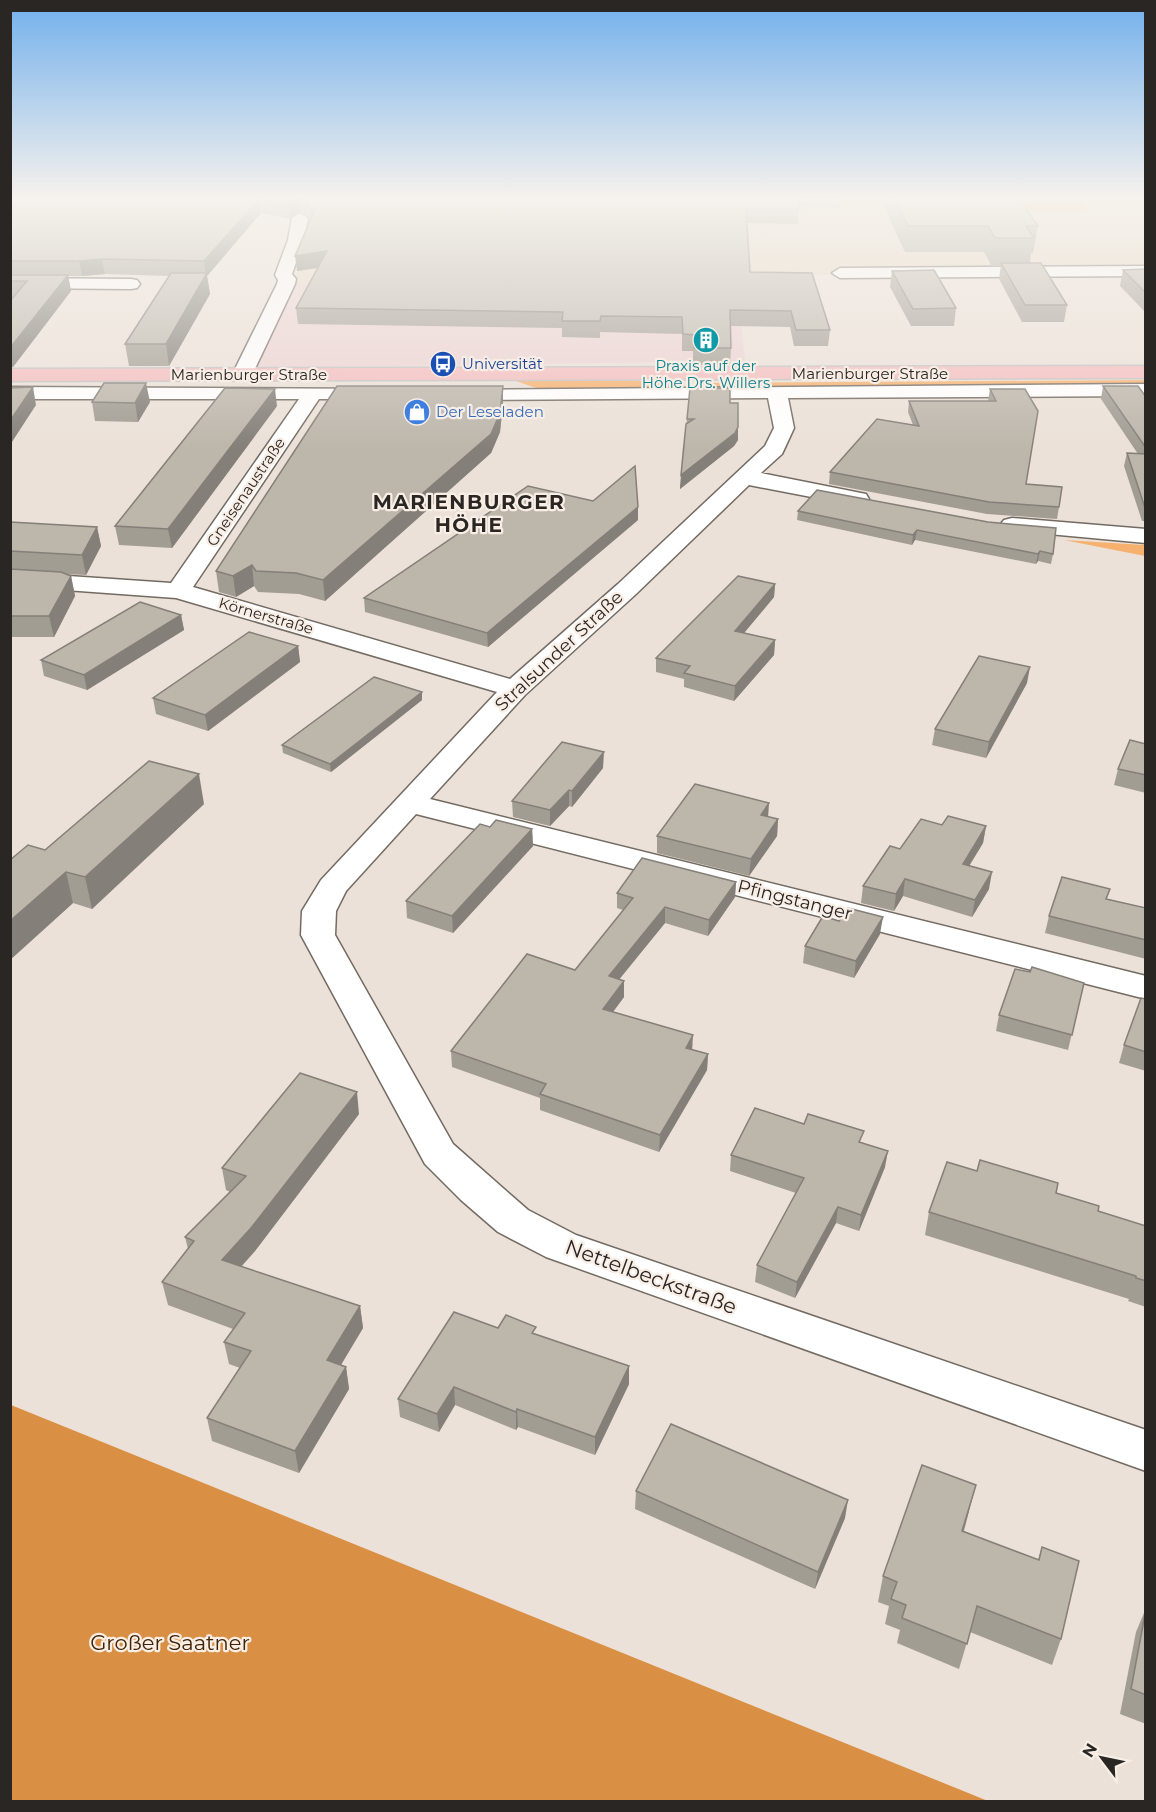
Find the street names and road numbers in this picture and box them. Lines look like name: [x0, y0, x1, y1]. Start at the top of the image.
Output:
street label: Marienburger Straße: [792, 364, 948, 383]
street label: Marienburger Straße: [171, 365, 327, 384]
street label: Gneisenaustraße: [202, 434, 289, 550]
street label: Stralsunder Straße: [491, 586, 628, 716]
street label: Körnerstraße: [217, 593, 316, 638]
street label: Pfingstanger: [735, 875, 855, 925]
street label: Nettelbeckstraße: [562, 1234, 740, 1319]

